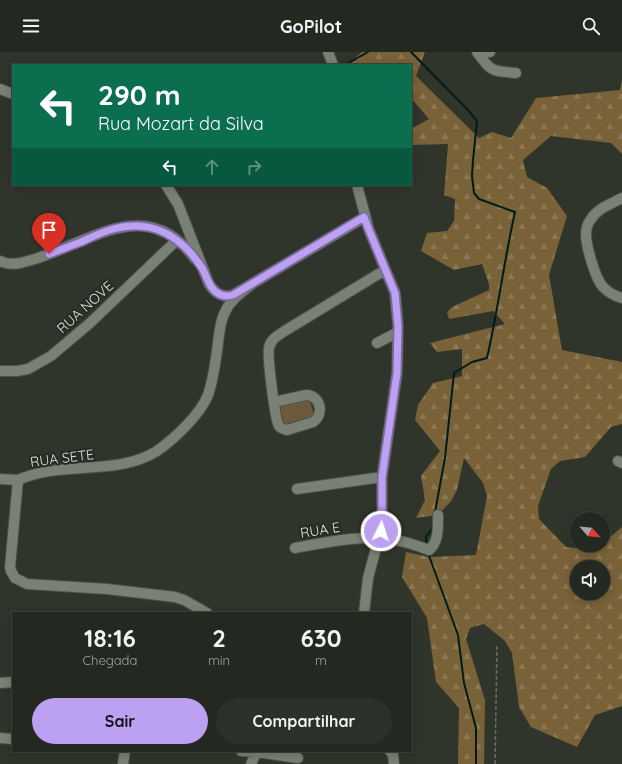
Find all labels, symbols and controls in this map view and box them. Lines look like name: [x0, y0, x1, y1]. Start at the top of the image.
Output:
icon: menu: [20, 15, 42, 37]
text: GoPilot: [280, 15, 342, 38]
icon: search: [580, 15, 602, 37]
text: 290 m: [98, 77, 181, 112]
icon: left: [32, 80, 84, 132]
text: Rua Mozart da Silva: [98, 112, 264, 135]
icon: left: [159, 156, 181, 178]
icon: ahead: [201, 156, 223, 178]
icon: right: [243, 156, 265, 178]
pin: [32, 213, 66, 254]
icon: arrive: [38, 219, 60, 241]
street label: RUA NOVE: [53, 277, 117, 337]
street label: RUA SETE: [29, 445, 95, 471]
position arrow: [360, 510, 402, 552]
north arrow: [570, 512, 610, 552]
map controls: [570, 512, 610, 600]
street label: RUA E: [299, 518, 341, 542]
button: sound: [570, 560, 610, 600]
text: 18:16: [84, 623, 136, 653]
text: 2: [212, 623, 226, 653]
text: 630: [301, 623, 341, 653]
text: Chegada: [83, 652, 137, 668]
text: min: [208, 652, 230, 668]
text: m: [315, 652, 327, 668]
button: Sair: [32, 698, 208, 744]
button: Compartilhar: [216, 698, 392, 744]

